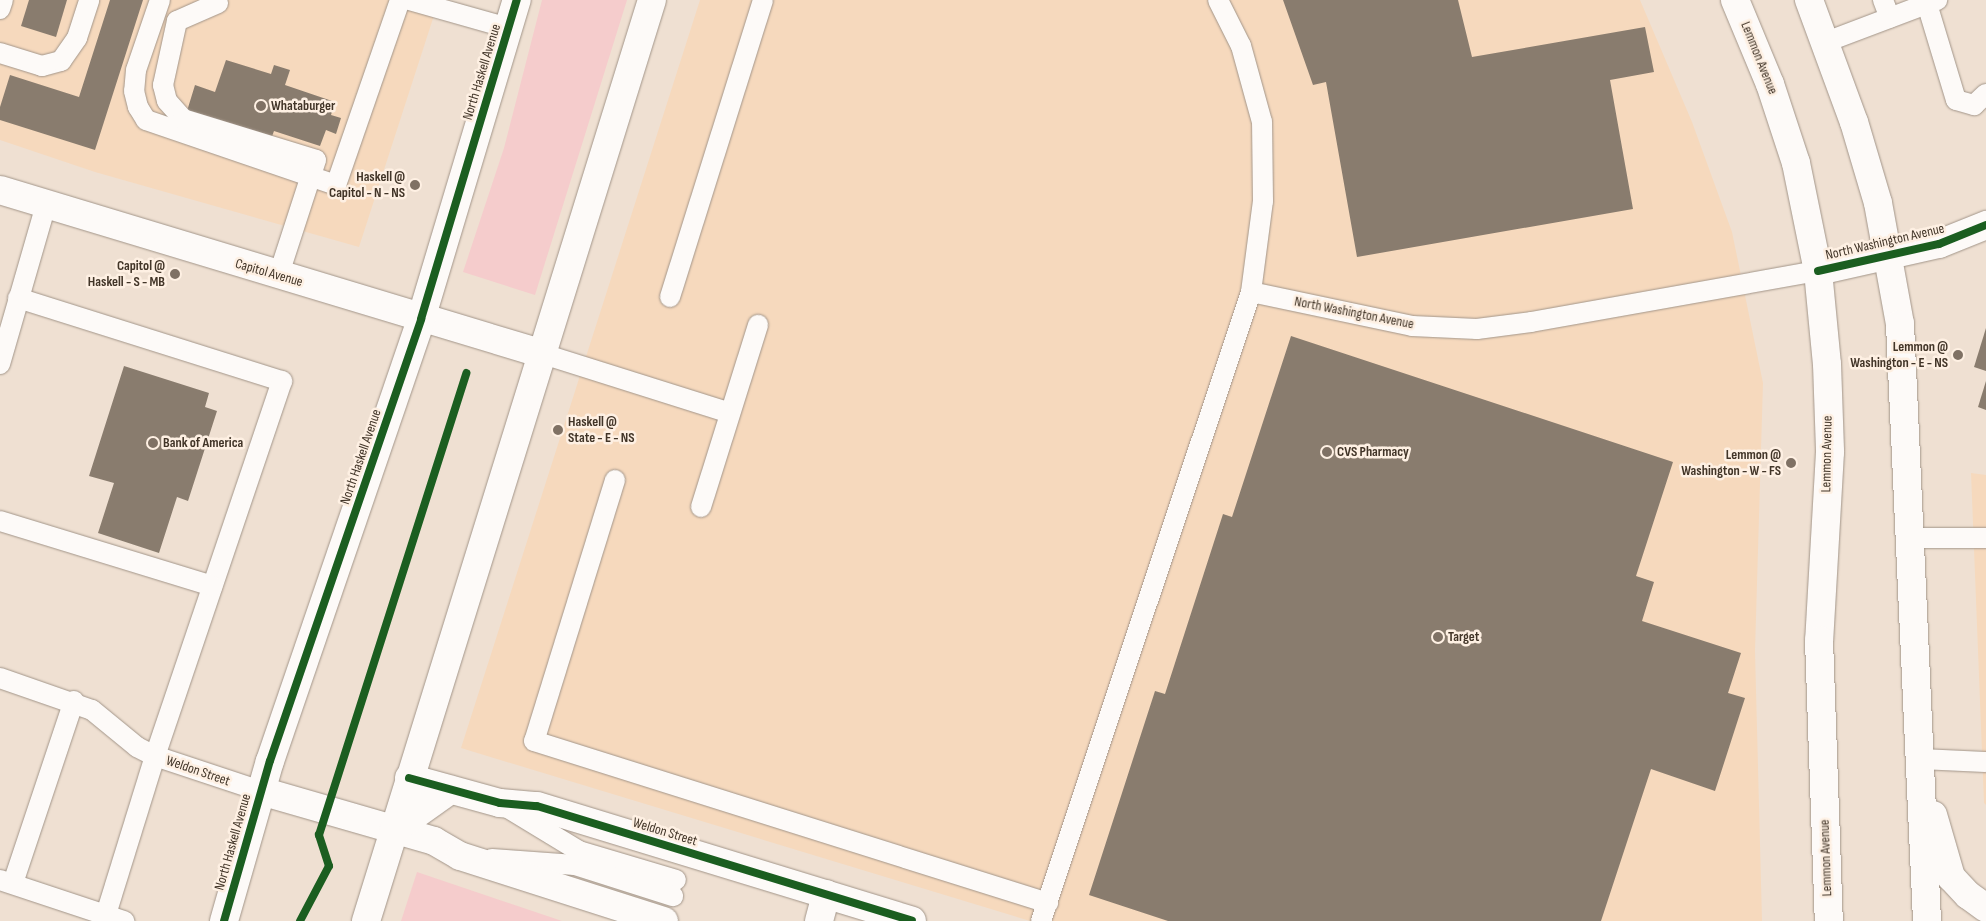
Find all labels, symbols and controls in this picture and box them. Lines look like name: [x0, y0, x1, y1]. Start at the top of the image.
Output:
street label: Lemmon Avenue: [1737, 19, 1781, 97]
street label: North Haskell Avenue: [459, 22, 505, 122]
place label: Whataburger: [271, 98, 335, 114]
marker: Whataburger: [255, 100, 267, 112]
place label: Haskell @ Capitol - N - NS: [329, 169, 405, 202]
marker: Haskell @ Capitol - N - NS: [409, 179, 421, 191]
street label: North Washington Avenue: [1824, 220, 1946, 264]
street label: Capitol Avenue: [233, 255, 305, 291]
place label: Capitol @ Haskell - S - MB: [88, 258, 165, 290]
marker: Capitol @ Haskell - S - MB: [169, 268, 181, 280]
street label: North Washington Avenue: [1293, 293, 1415, 333]
place label: Lemmon @ Washington - E - NS: [1850, 339, 1948, 372]
marker: Lemmon @ Washington - E - NS: [1952, 349, 1964, 361]
street label: North Haskell Avenue: [337, 407, 385, 507]
place label: Haskell @ State - E - NS: [568, 414, 635, 447]
street label: Lemmon Avenue: [1818, 415, 1836, 493]
marker: Haskell @ State - E - NS: [552, 424, 564, 436]
place label: Bank of America: [163, 435, 243, 451]
marker: Bank of America: [147, 437, 159, 449]
place label: CVS Pharmacy: [1337, 444, 1409, 460]
marker: CVS Pharmacy: [1321, 446, 1333, 458]
place label: Lemmon @ Washington - W - FS: [1681, 447, 1781, 480]
marker: Lemmon @ Washington - W - FS: [1785, 457, 1797, 469]
place label: Target: [1448, 629, 1479, 645]
marker: Target: [1432, 631, 1444, 643]
street label: Weldon Street: [164, 752, 232, 790]
street label: North Haskell Avenue: [211, 792, 255, 892]
street label: Weldon Street: [631, 814, 699, 850]
street label: Lemmon Avenue: [1816, 819, 1836, 897]

